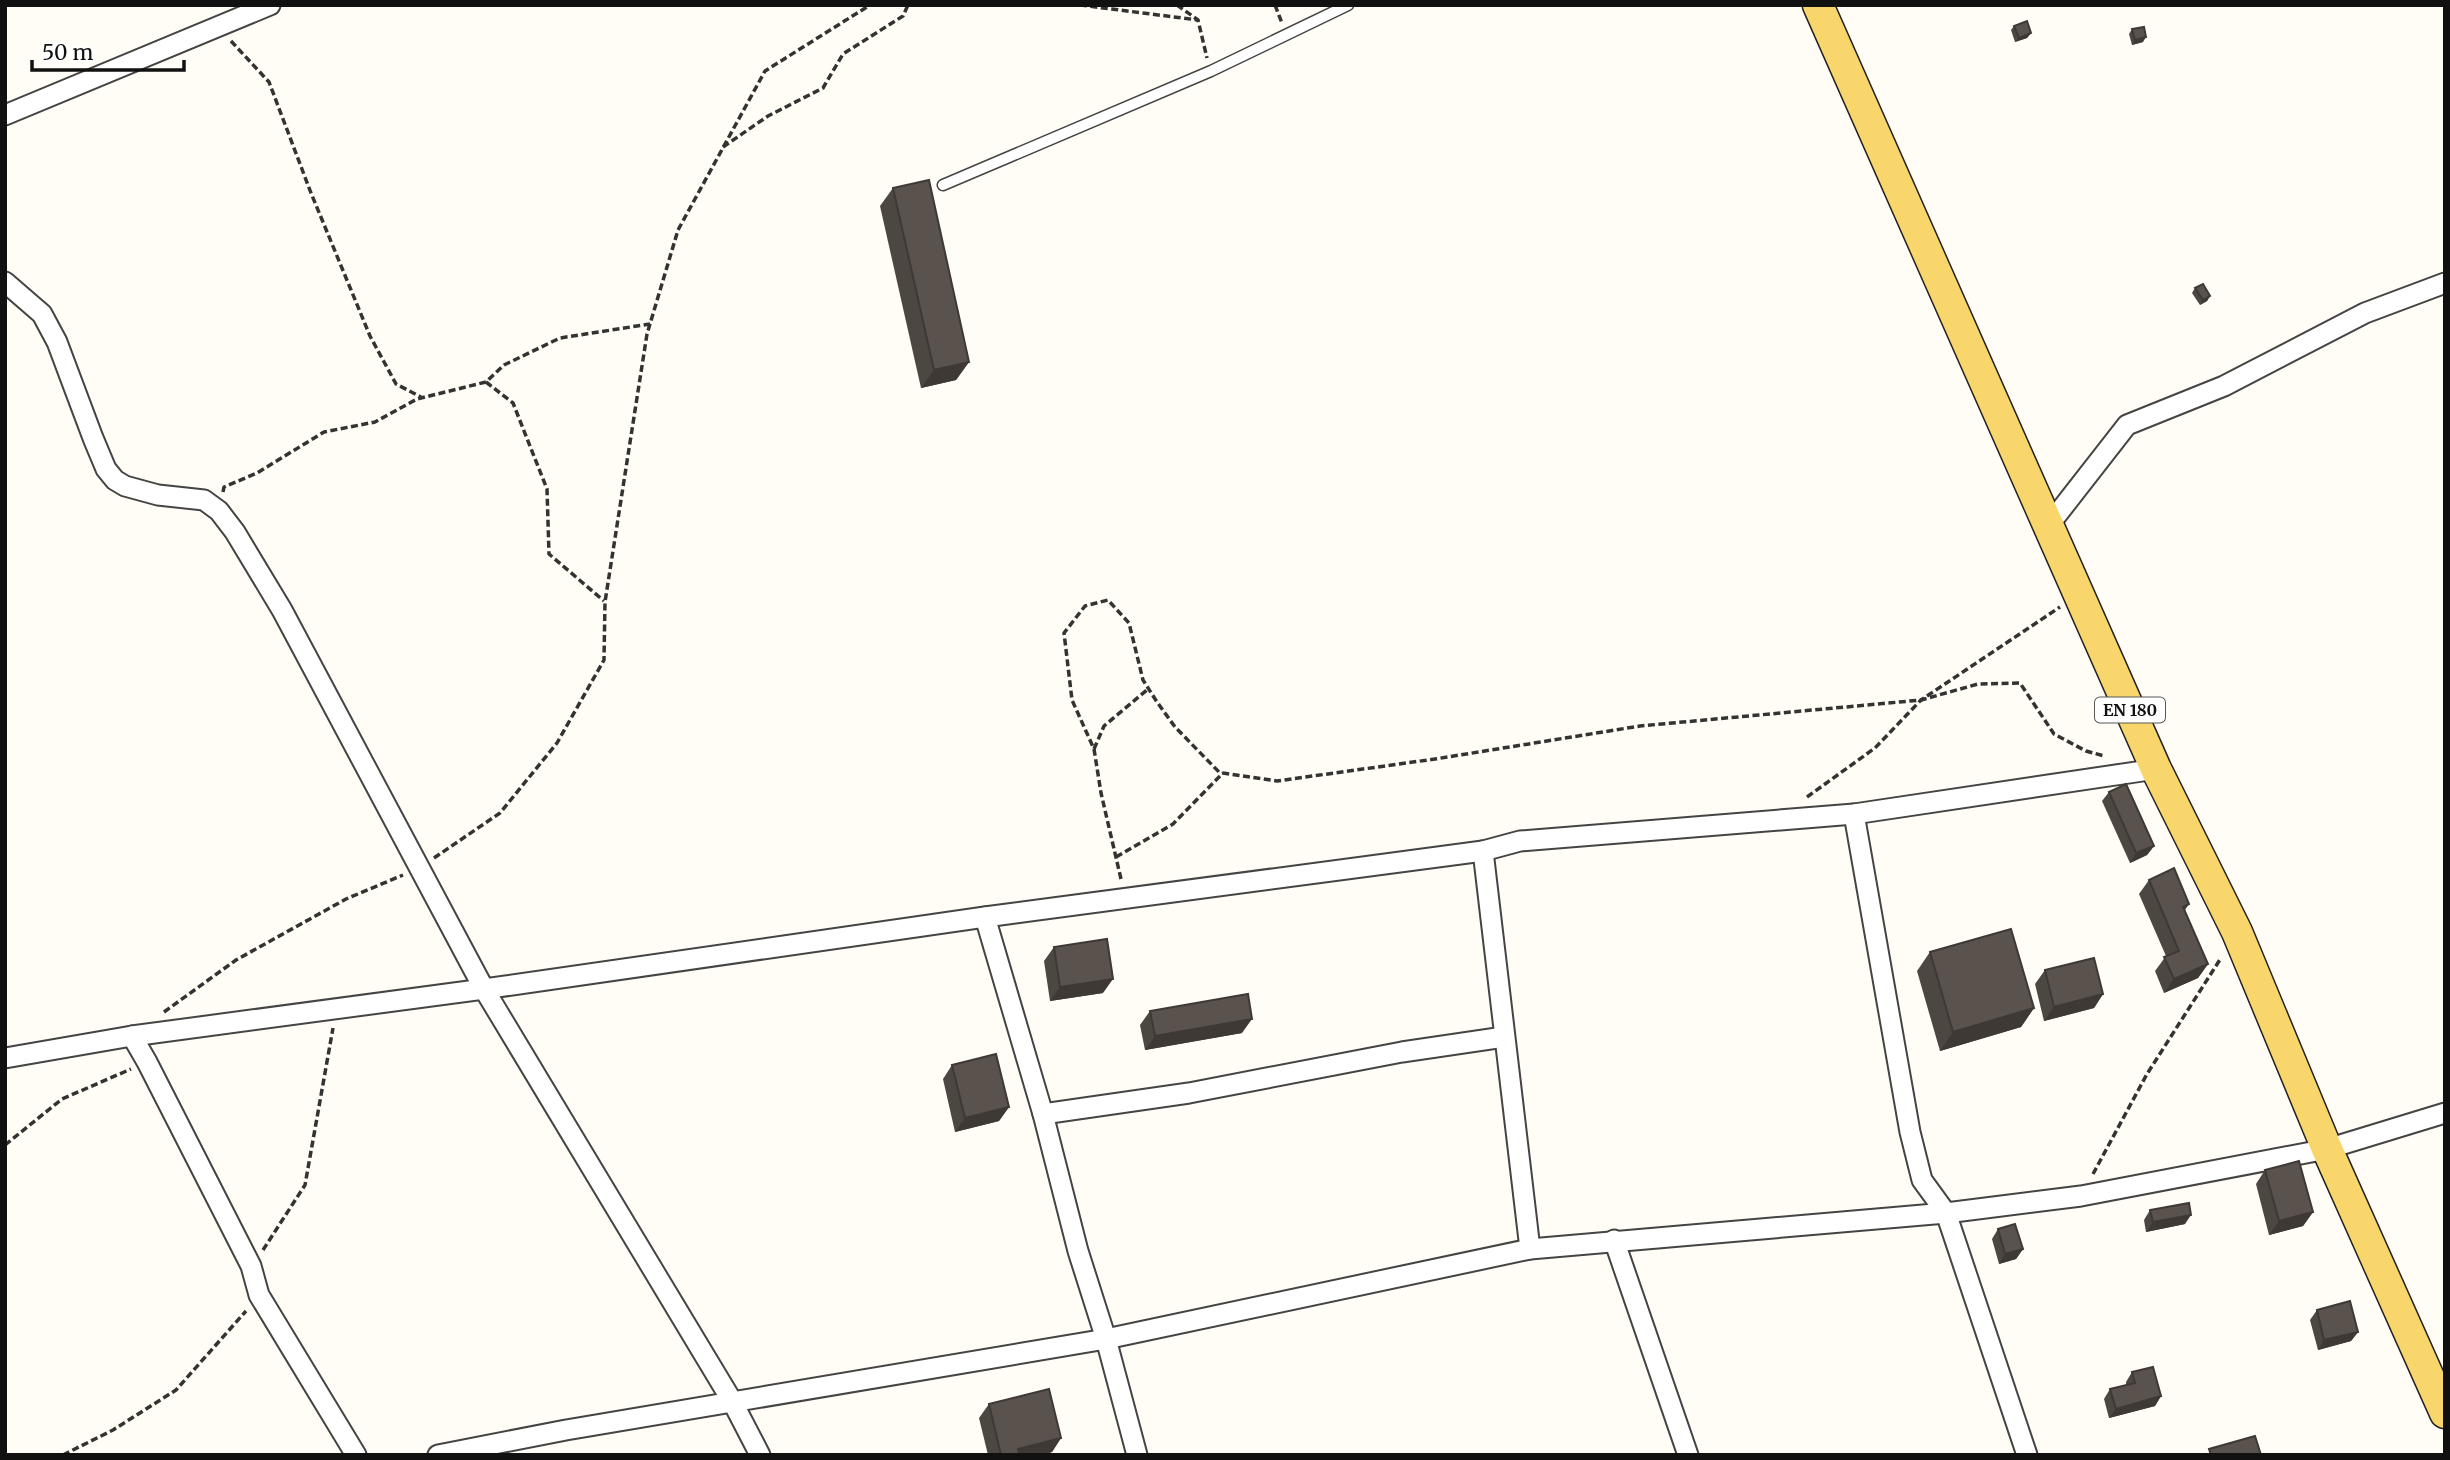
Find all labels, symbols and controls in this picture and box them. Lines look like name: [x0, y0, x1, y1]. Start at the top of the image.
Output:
scale bar: [32, 28, 184, 72]
text: 50 m: [42, 39, 93, 66]
road number: EN 180: [2095, 698, 2165, 722]

